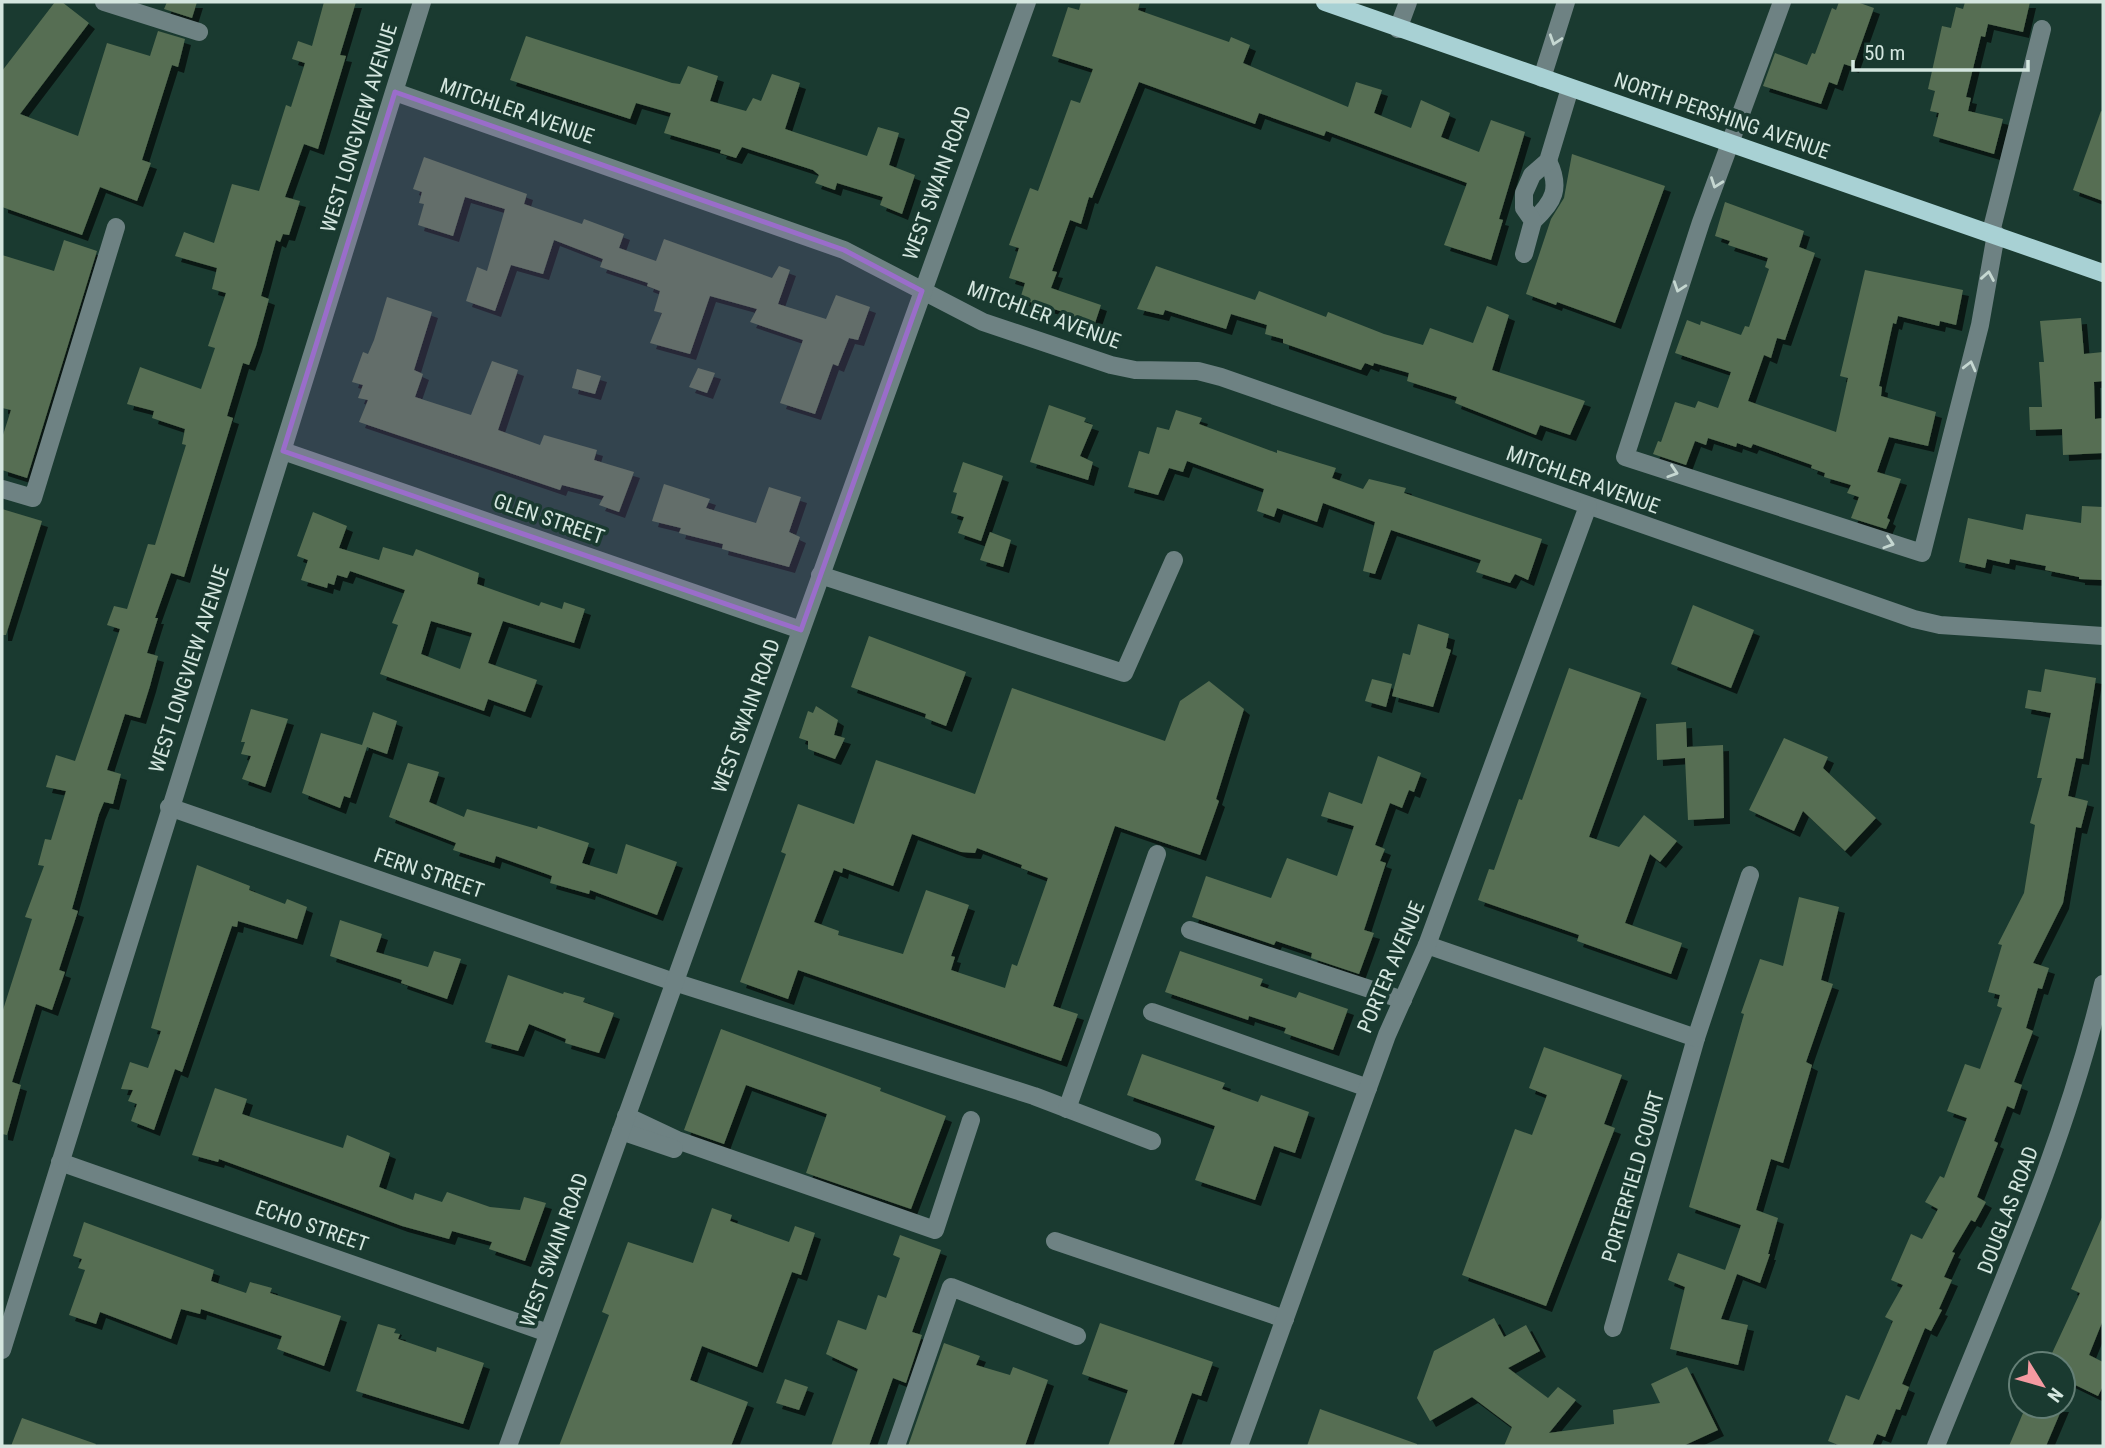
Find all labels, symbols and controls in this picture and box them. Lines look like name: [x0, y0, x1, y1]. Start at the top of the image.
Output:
street label: WEST LONGVIEW AVENUE: [316, 21, 402, 235]
scale bar: [1853, 28, 2028, 72]
one-way arrow: [1549, 33, 1563, 46]
text: 50 m: [1864, 41, 1905, 65]
street label: NORTH PERSHING AVENUE: [1611, 68, 1833, 164]
street label: MITCHLER AVENUE: [437, 73, 597, 149]
street label: WEST SWAIN ROAD: [898, 103, 976, 263]
one-way arrow: [1710, 176, 1724, 188]
one-way arrow: [1980, 271, 1995, 282]
street label: MITCHLER AVENUE: [964, 276, 1124, 354]
one-way arrow: [1673, 280, 1687, 293]
one-way arrow: [1962, 360, 1976, 372]
street label: MITCHLER AVENUE: [1503, 441, 1663, 519]
one-way arrow: [1666, 463, 1678, 478]
street label: GLEN STREET: [490, 489, 608, 549]
one-way arrow: [1882, 535, 1894, 549]
street label: WEST LONGVIEW AVENUE: [144, 562, 234, 776]
street label: WEST SWAIN ROAD: [707, 636, 785, 796]
street label: FERN STREET: [371, 843, 487, 903]
street label: PORTER AVENUE: [1352, 898, 1430, 1036]
street label: PORTERFIELD COURT: [1597, 1088, 1669, 1266]
street label: DOUGLAS ROAD: [1973, 1143, 2043, 1277]
street label: WEST SWAIN ROAD: [515, 1170, 593, 1330]
street label: ECHO STREET: [252, 1195, 372, 1257]
north arrow: [2007, 1350, 2077, 1420]
text: N: [2042, 1383, 2068, 1406]

